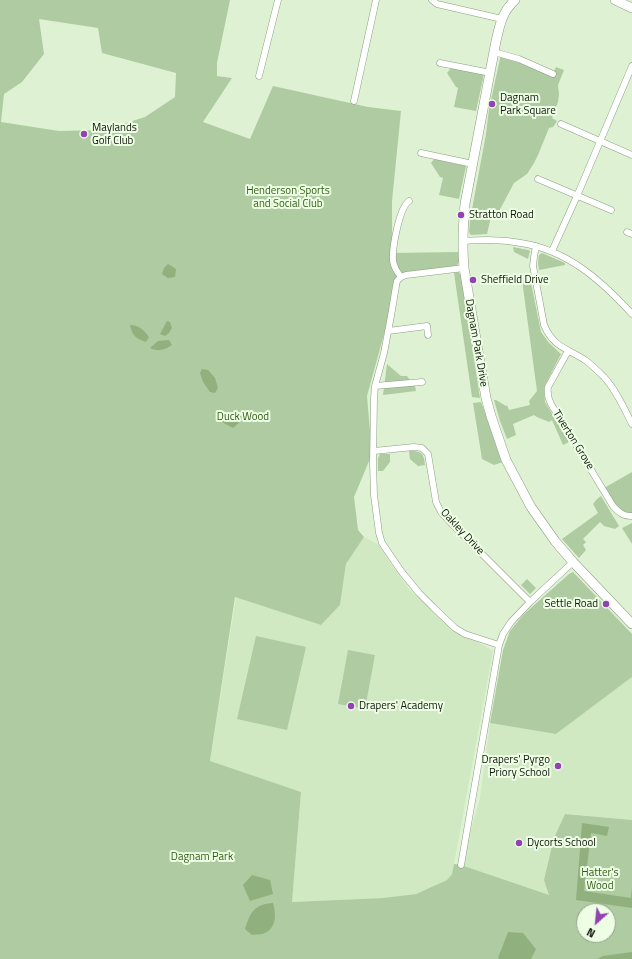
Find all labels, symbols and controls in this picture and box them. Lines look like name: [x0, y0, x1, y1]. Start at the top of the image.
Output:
place label: Dagnam Park Square: [500, 91, 556, 117]
marker: Dagnam Park Square: [487, 99, 497, 109]
place label: Maylands Golf Club: [92, 121, 137, 147]
marker: Maylands Golf Club: [79, 129, 89, 139]
park label: Henderson Sports and Social Club: [246, 184, 330, 210]
place label: Stratton Road: [469, 208, 534, 222]
marker: Stratton Road: [456, 210, 466, 220]
place label: Sheffield Drive: [481, 273, 549, 287]
marker: Sheffield Drive: [468, 275, 478, 285]
street label: Dagnam Park Drive: [462, 298, 490, 388]
street label: Tiverton Grove: [549, 408, 597, 472]
park label: Duck Wood: [217, 410, 269, 424]
street label: Oakley Drive: [437, 506, 487, 558]
place label: Settle Road: [544, 597, 598, 611]
marker: Settle Road: [601, 599, 611, 609]
place label: Drapers' Academy: [359, 699, 443, 713]
marker: Drapers' Academy: [346, 701, 356, 711]
place label: Drapers' Pyrgo Priory School: [482, 753, 550, 779]
marker: Drapers' Pyrgo Priory School: [553, 761, 563, 771]
place label: Dycorts School: [527, 836, 596, 850]
marker: Dycorts School: [514, 838, 524, 848]
park label: Dagnam Park: [171, 850, 233, 864]
park label: Hatter's Wood: [581, 866, 619, 892]
north arrow: [576, 903, 616, 943]
text: N: [584, 924, 598, 942]

